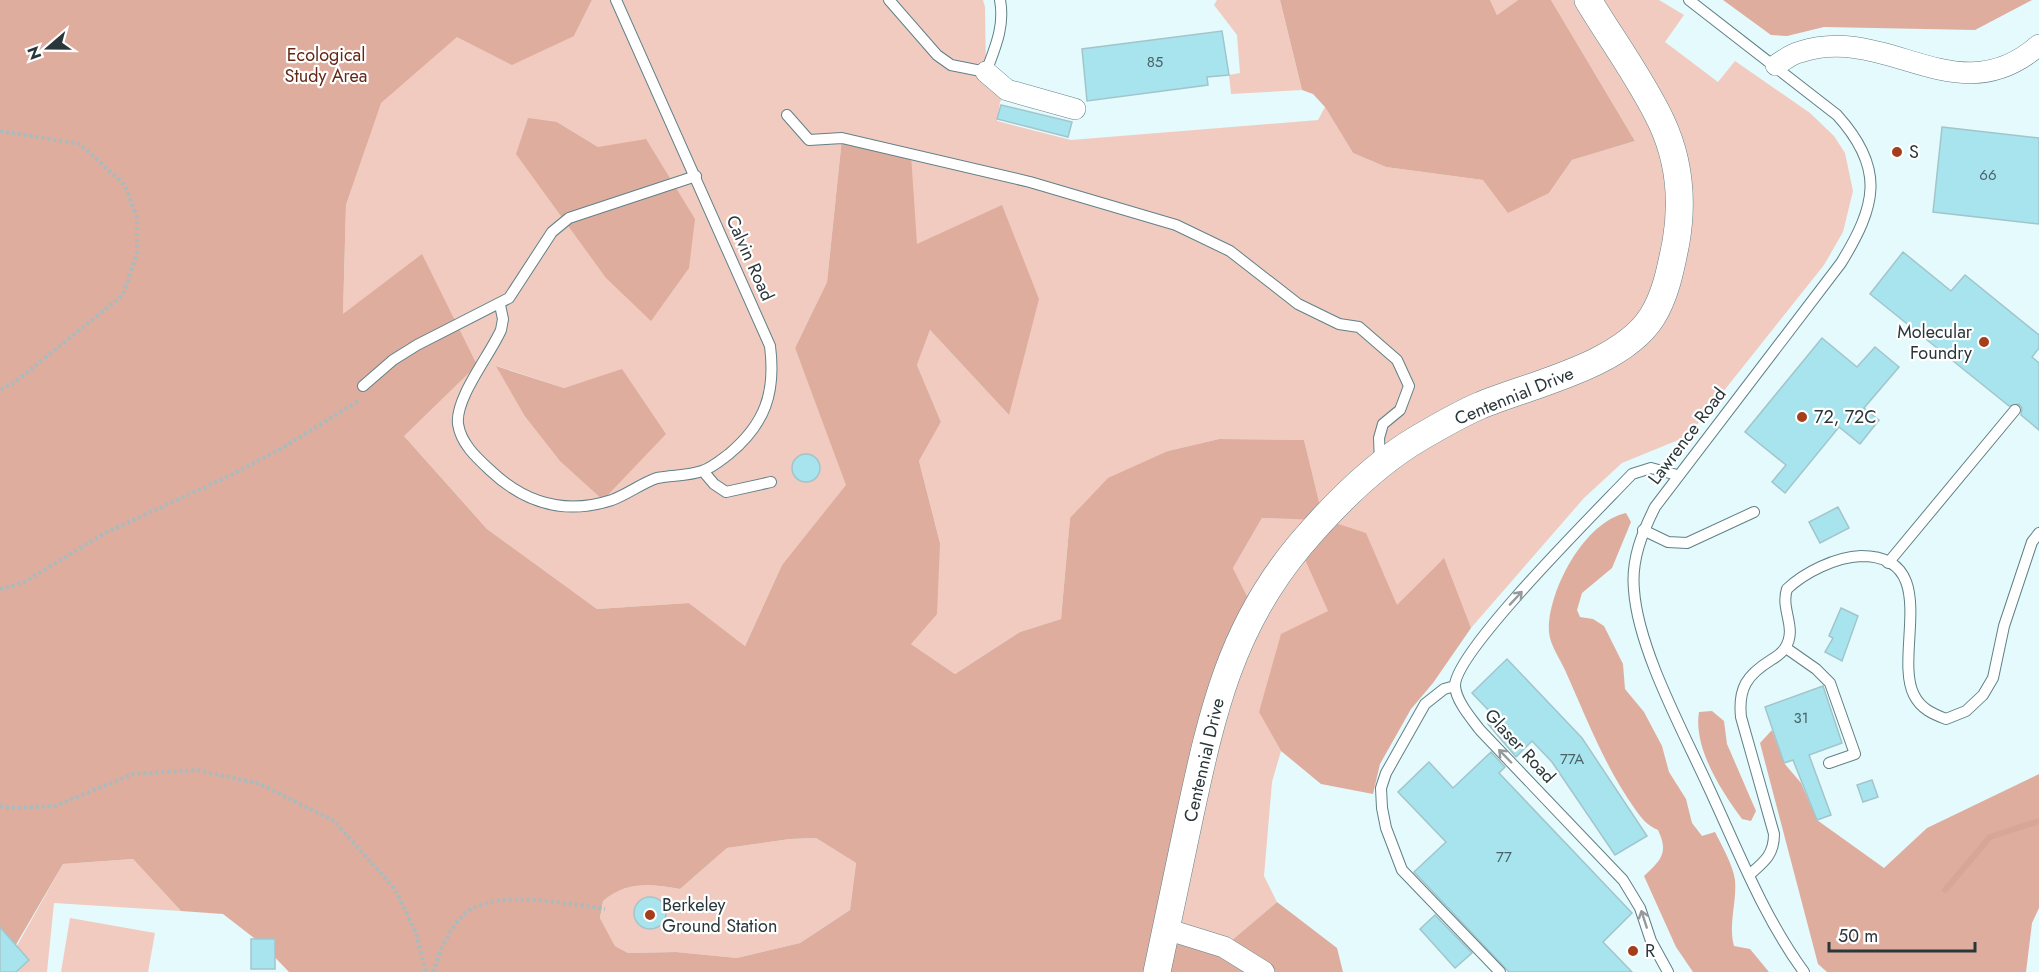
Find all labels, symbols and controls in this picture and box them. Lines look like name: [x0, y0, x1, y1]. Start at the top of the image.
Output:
north arrow: [18, 18, 78, 78]
park label: Ecological Study Area: [285, 42, 367, 89]
text: N: [21, 43, 47, 63]
house number: 85: [1147, 51, 1163, 73]
place label: S: [1909, 139, 1919, 165]
marker: S: [1890, 145, 1904, 159]
house number: 66: [1979, 164, 1997, 186]
street label: Calvin Road: [720, 211, 780, 305]
place label: Molecular Foundry: [1897, 319, 1973, 366]
marker: Molecular Foundry: [1977, 335, 1991, 349]
street label: Centennial Drive: [1451, 360, 1577, 432]
street label: Lawrence Road: [1642, 382, 1732, 490]
place label: 72, 72C: [1814, 404, 1877, 430]
marker: 72, 72C: [1795, 410, 1809, 424]
one-way arrow: [1509, 591, 1523, 606]
street label: Centennial Drive: [1177, 695, 1231, 825]
street label: Glaser Road: [1479, 703, 1561, 789]
house number: 31: [1794, 707, 1808, 729]
house number: 77A: [1560, 748, 1584, 770]
one-way arrow: [1498, 749, 1512, 764]
house number: 77: [1496, 846, 1512, 868]
place label: Berkeley Ground Station: [662, 892, 777, 939]
marker: Berkeley Ground Station: [643, 908, 657, 922]
one-way arrow: [1637, 910, 1648, 929]
scale bar: [1829, 915, 1974, 953]
text: 50 m: [1838, 923, 1878, 949]
place label: R: [1645, 938, 1655, 964]
marker: R: [1626, 944, 1640, 958]

